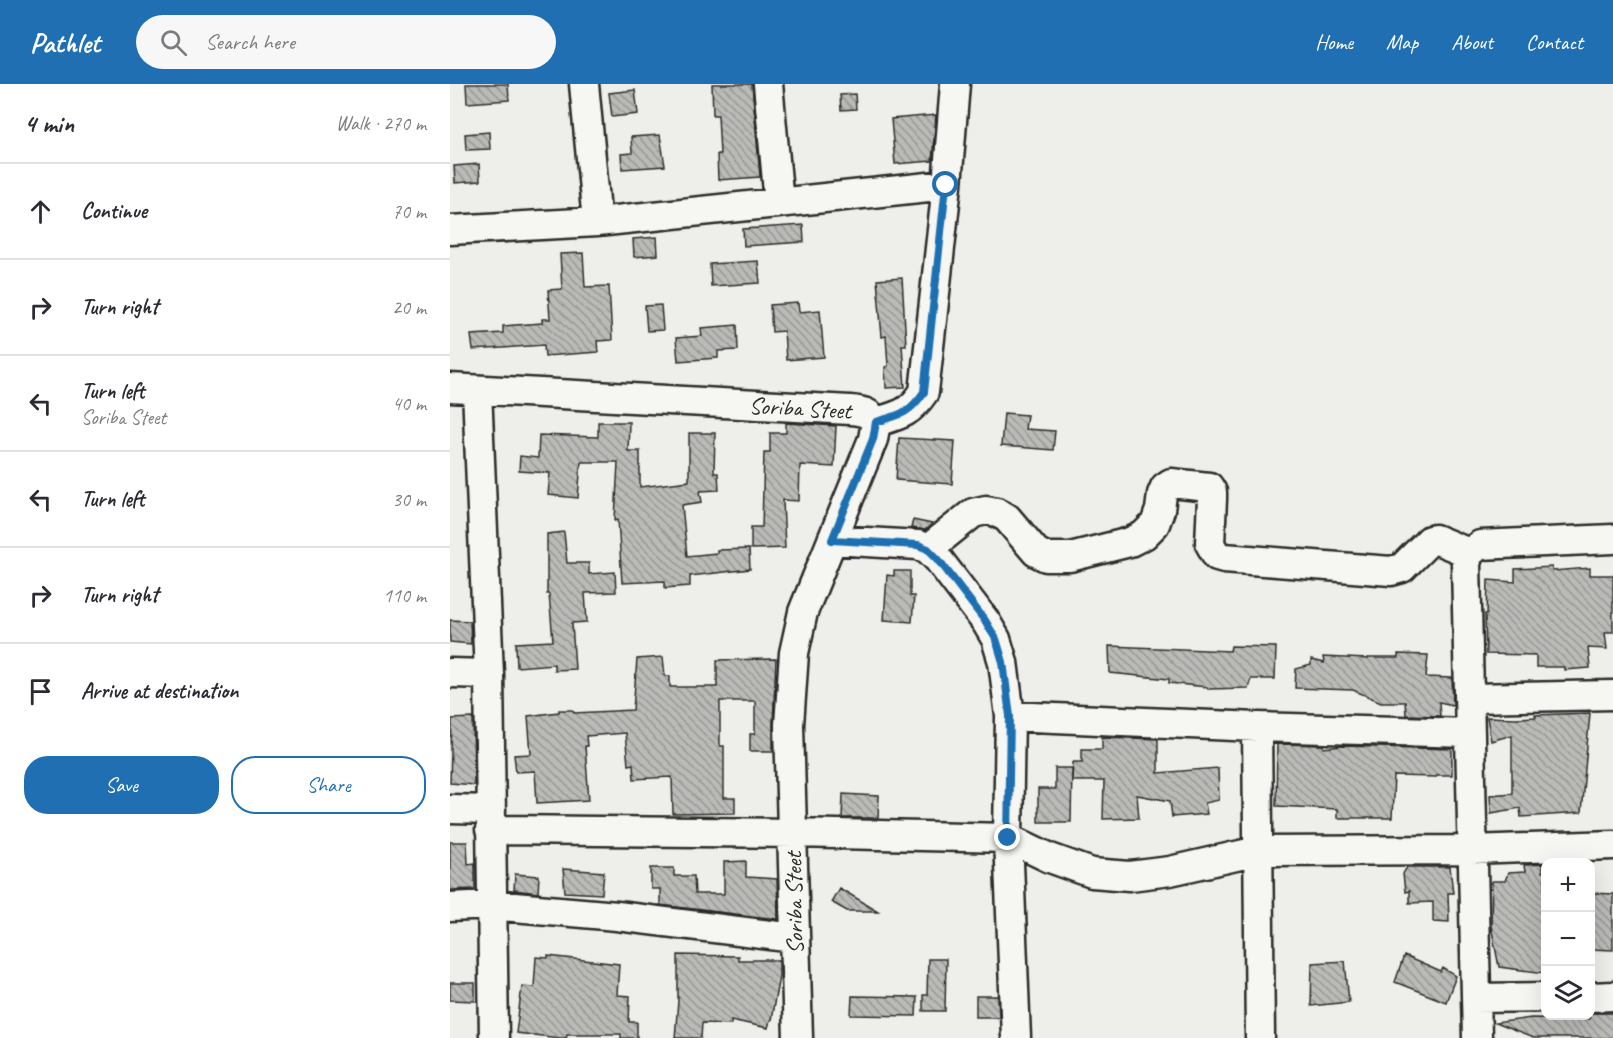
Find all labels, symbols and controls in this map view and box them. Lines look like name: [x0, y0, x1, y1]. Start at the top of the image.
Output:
search box: [136, 15, 556, 69]
text: Pathlet: [30, 25, 100, 60]
icon: search: [157, 26, 190, 59]
text: Search here: [205, 28, 295, 56]
text: Home: [1315, 29, 1353, 55]
text: Map: [1386, 29, 1418, 55]
text: About: [1451, 29, 1493, 55]
text: Contact: [1526, 29, 1583, 55]
text: 4 min: [24, 107, 74, 140]
text: Walk · 270 m: [336, 111, 426, 136]
route start: [932, 171, 958, 197]
icon: ahead: [24, 195, 57, 228]
text: Continue: [81, 197, 147, 225]
text: 70 m: [392, 199, 426, 224]
icon: right: [24, 291, 57, 324]
text: Turn right: [81, 293, 158, 321]
text: 20 m: [392, 295, 426, 320]
text: Turn left: [81, 377, 145, 405]
icon: left: [24, 387, 57, 420]
street label: Soriba Steet: [748, 390, 854, 426]
text: 40 m: [392, 391, 426, 416]
text: Soriba Steet: [81, 405, 166, 430]
icon: left: [24, 483, 57, 516]
text: Turn left: [81, 485, 145, 513]
text: 30 m: [392, 487, 426, 512]
icon: right: [24, 579, 57, 612]
text: Turn right: [81, 581, 158, 609]
text: 110 m: [383, 583, 426, 608]
icon: arrive: [24, 675, 57, 708]
text: Arrive at destination: [81, 677, 238, 705]
button: Save: [24, 756, 219, 814]
button: Share: [231, 756, 426, 814]
route end: [994, 824, 1020, 850]
street label: Soriba Steet: [778, 850, 810, 954]
map controls: [1541, 858, 1595, 1020]
button: +: [1541, 858, 1595, 912]
button: −: [1541, 912, 1595, 966]
button: layers: [1541, 966, 1595, 1020]

